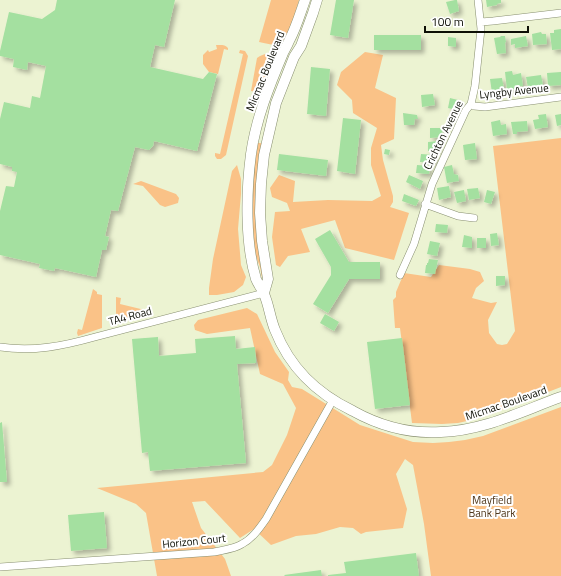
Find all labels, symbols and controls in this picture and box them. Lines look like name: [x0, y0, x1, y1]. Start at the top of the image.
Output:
scale bar: [425, 8, 528, 34]
text: 100 m: [431, 12, 464, 31]
street label: Micmac Boulevard: [242, 28, 288, 113]
street label: Lyngby Avenue: [479, 79, 550, 103]
street label: Crichton Avenue: [419, 97, 467, 172]
street label: TA4 Road: [107, 303, 154, 329]
street label: Micmac Boulevard: [463, 382, 549, 424]
park label: Mayfield Bank Park: [469, 492, 516, 521]
street label: Horizon Court: [161, 530, 227, 552]

